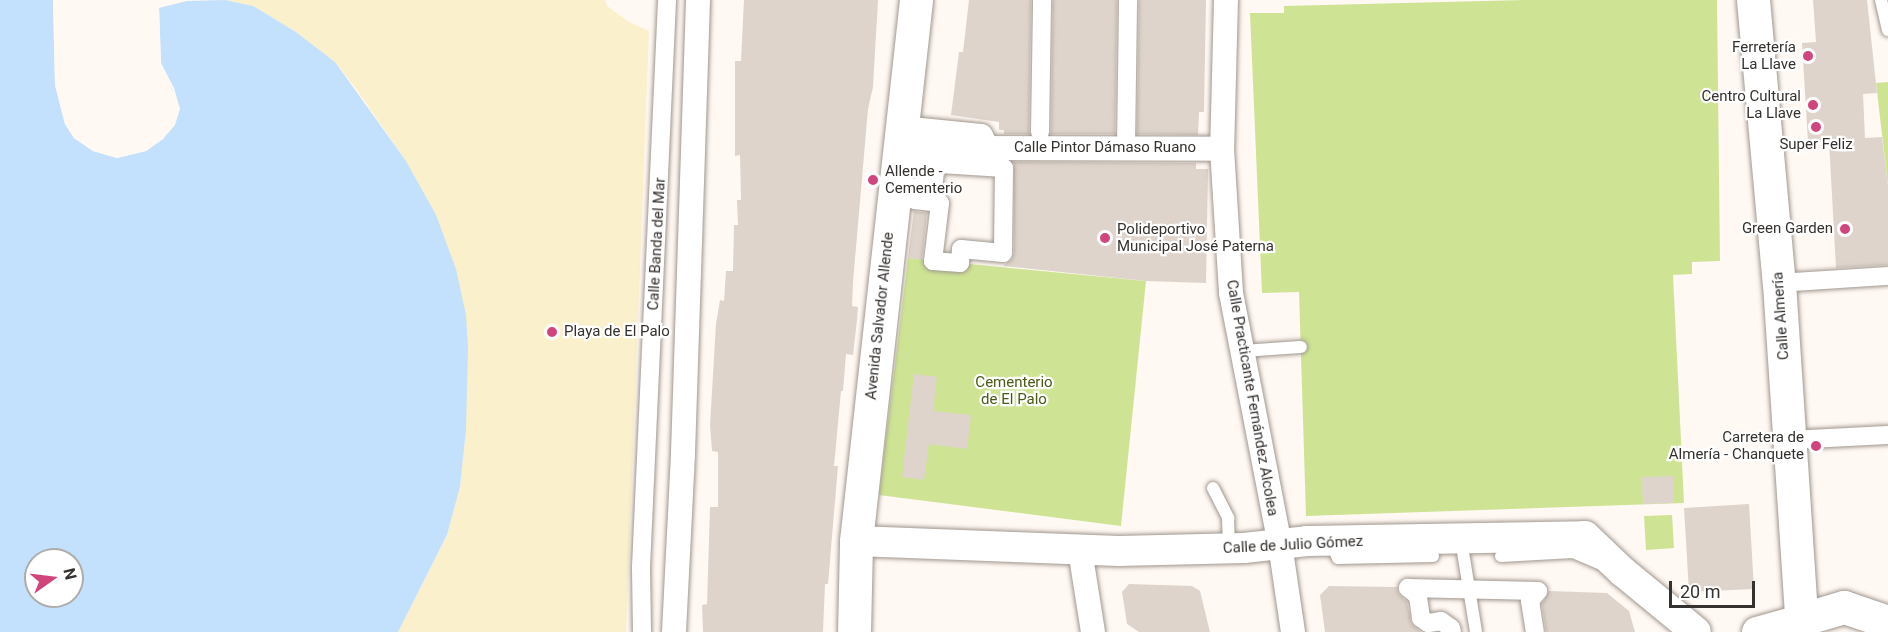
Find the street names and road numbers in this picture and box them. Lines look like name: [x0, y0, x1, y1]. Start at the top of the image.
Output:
street label: Calle Pintor Dámaso Ruano: [1014, 139, 1196, 157]
street label: Calle Banda del Mar: [645, 177, 669, 311]
street label: Avenida Salvador Allende: [862, 231, 898, 401]
street label: Calle Almería: [1769, 271, 1793, 361]
street label: Calle Practicante Fernández Alcolea: [1222, 278, 1282, 518]
street label: Calle de Julio Gómez: [1222, 532, 1364, 558]

